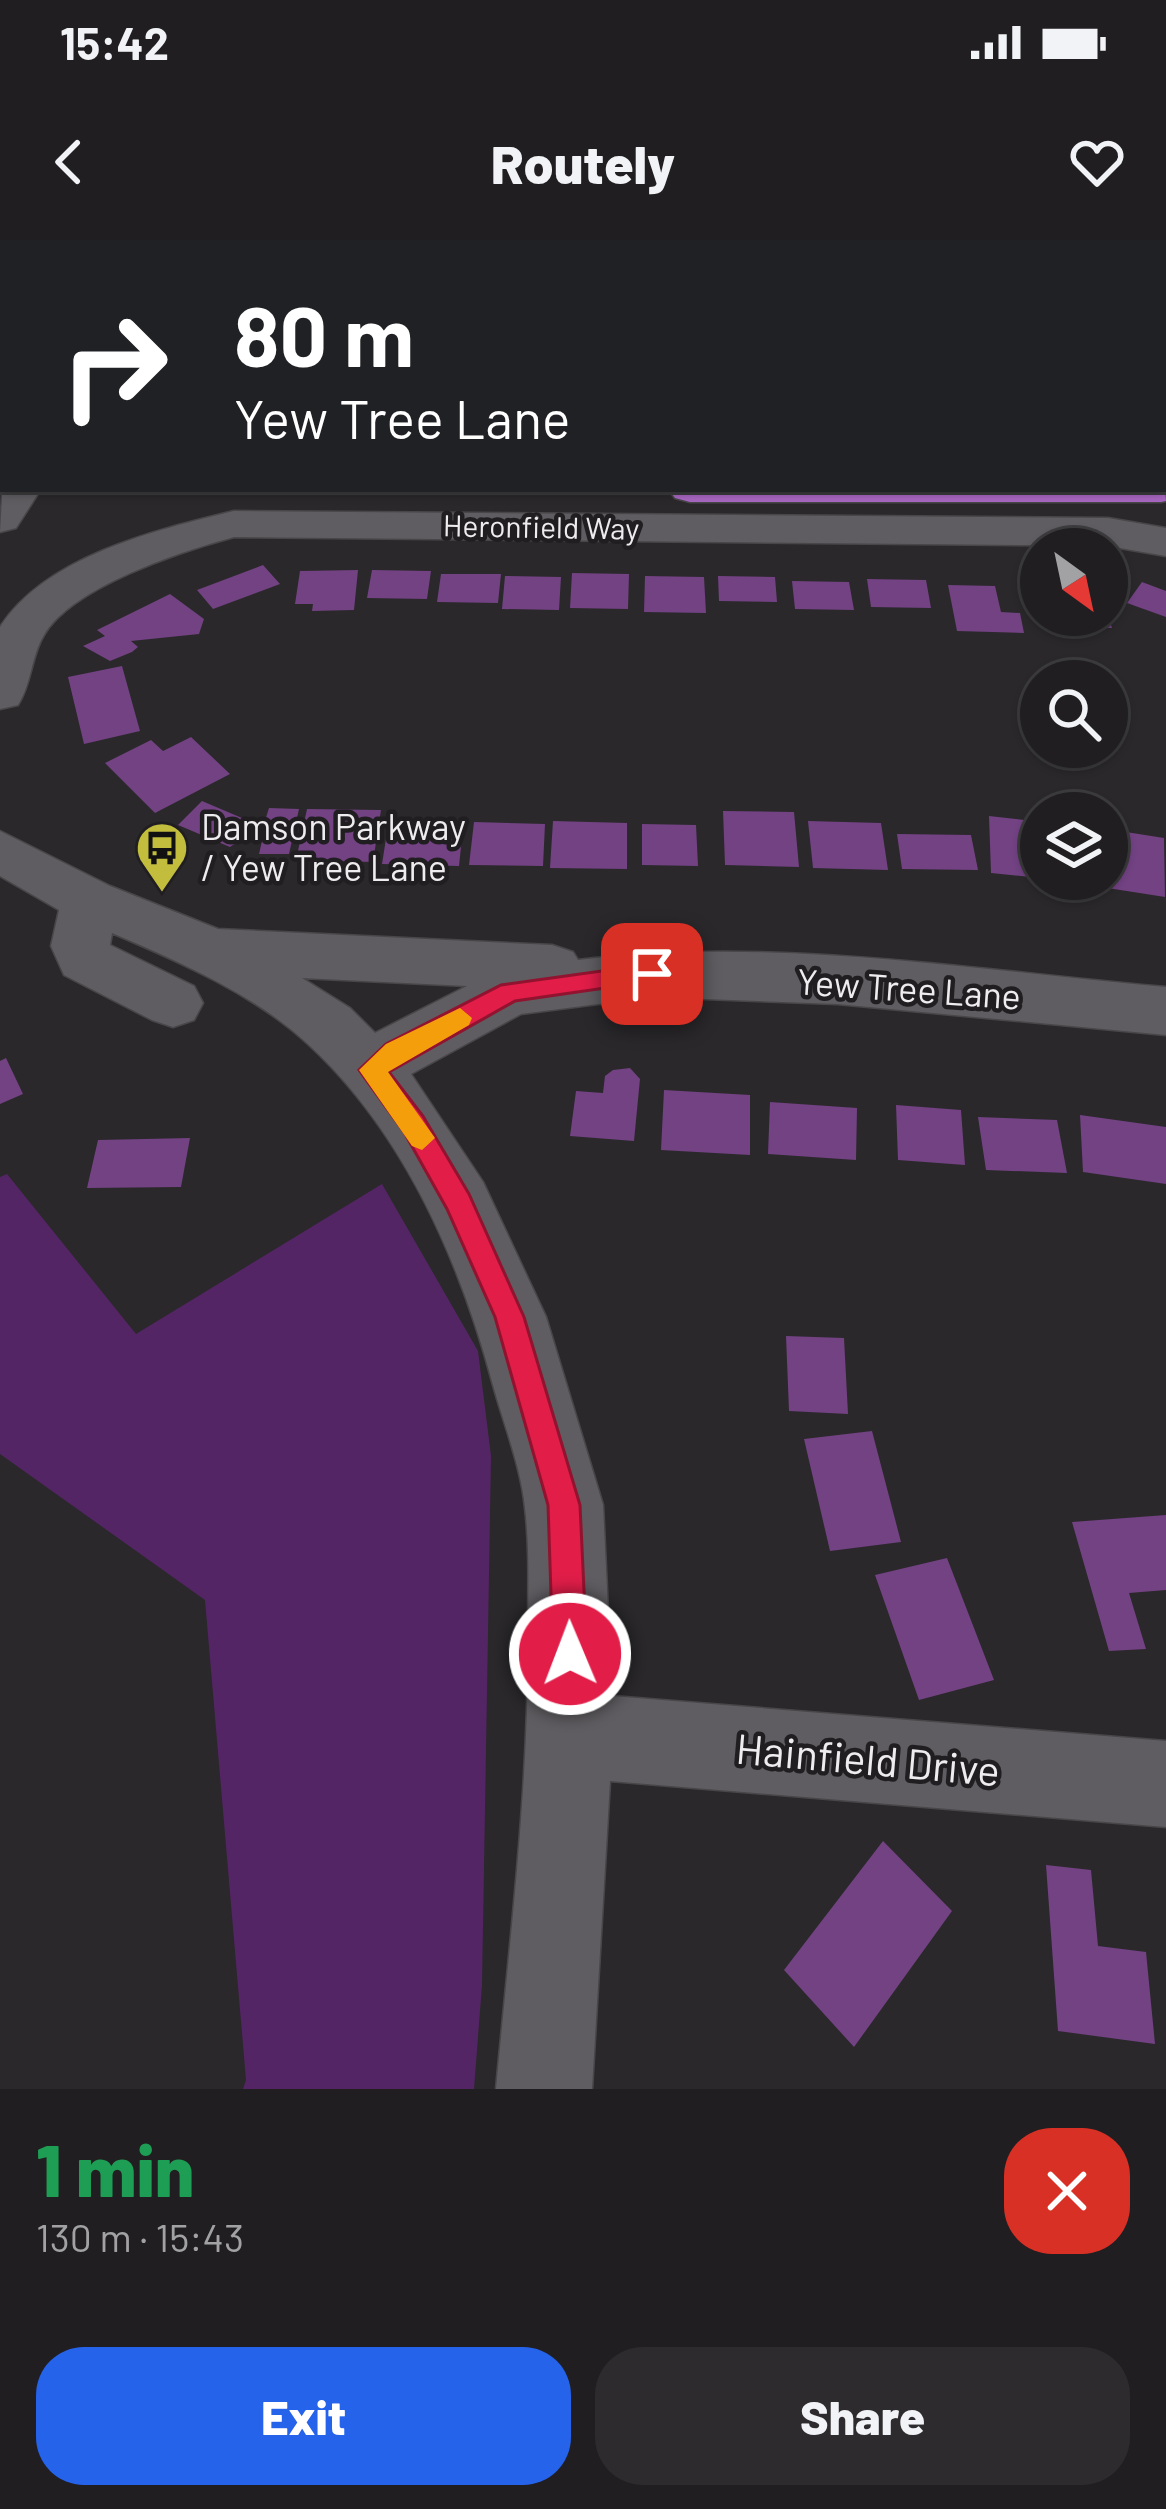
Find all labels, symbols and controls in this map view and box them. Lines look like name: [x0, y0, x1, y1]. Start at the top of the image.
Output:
text: 15:42: [60, 15, 169, 69]
icon: back: [36, 129, 102, 195]
icon: heart: [1064, 129, 1130, 195]
text: Routely: [491, 130, 675, 195]
text: 80 m: [234, 283, 414, 384]
icon: right: [36, 288, 192, 444]
text: Yew Tree Lane: [234, 385, 570, 450]
street label: Heronfield Way: [443, 506, 640, 546]
north arrow: [1020, 528, 1128, 636]
map controls: [1020, 528, 1128, 900]
button: search: [1020, 660, 1128, 768]
button: layers: [1020, 792, 1128, 900]
place label: Damson Parkway / Yew Tree Lane: [201, 804, 466, 888]
bus stop icon: Damson Parkway / Yew Tree Lane: [134, 820, 190, 894]
pin: [601, 923, 703, 1025]
icon: arrive: [619, 941, 685, 1007]
street label: Yew Tree Lane: [796, 958, 1022, 1017]
position arrow: [507, 1591, 633, 1717]
street label: Hainfield Drive: [734, 1722, 1002, 1794]
text: 1 min: [36, 2125, 194, 2211]
button: close: [1004, 2128, 1130, 2254]
text: 130 m · 15:43: [36, 2213, 244, 2260]
button: Exit: [36, 2347, 571, 2485]
button: Share: [595, 2347, 1130, 2485]

